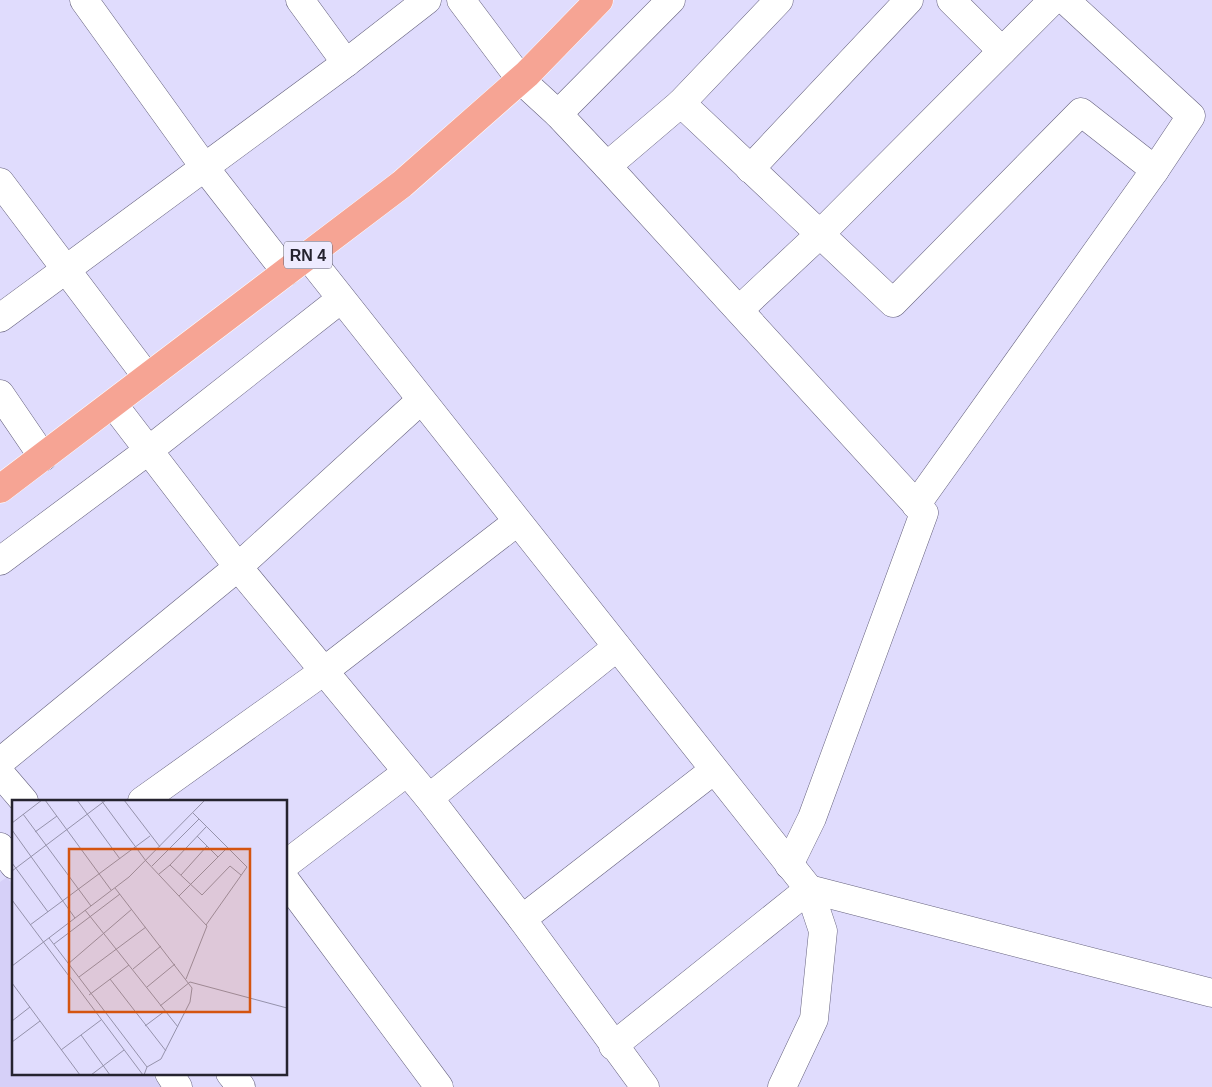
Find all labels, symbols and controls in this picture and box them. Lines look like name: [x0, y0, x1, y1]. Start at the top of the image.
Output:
road number: RN 4: [284, 242, 332, 268]
inset map: [12, 800, 288, 1074]

